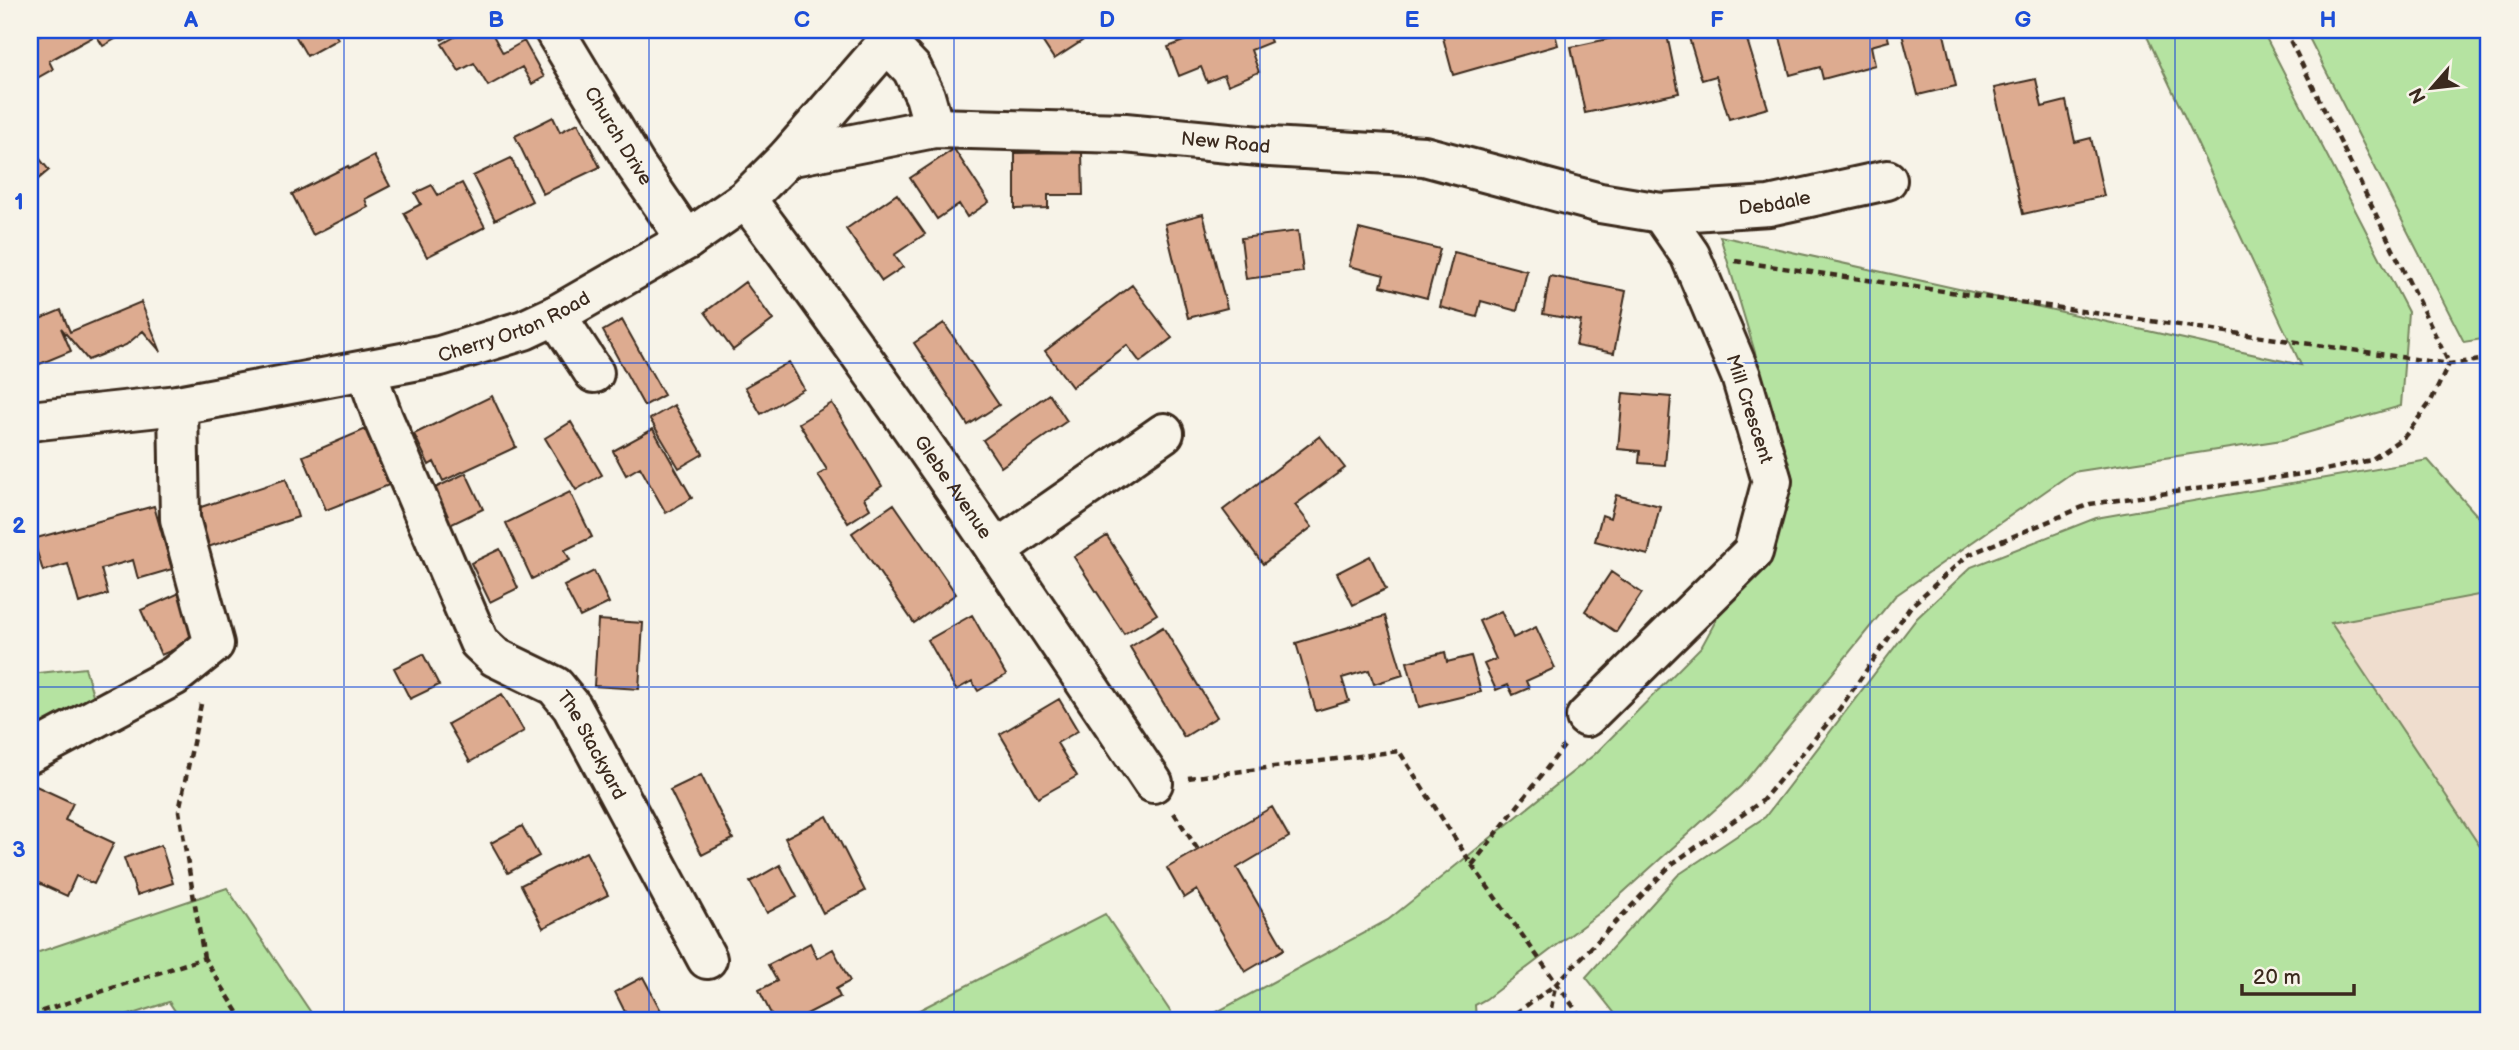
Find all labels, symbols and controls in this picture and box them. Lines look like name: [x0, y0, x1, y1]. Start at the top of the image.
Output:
text: A: [183, 6, 199, 34]
text: B: [488, 6, 504, 34]
text: C: [794, 6, 810, 34]
text: D: [1099, 6, 1115, 34]
text: E: [1405, 6, 1420, 34]
text: F: [1710, 6, 1724, 34]
text: G: [2015, 6, 2032, 34]
text: H: [2319, 6, 2337, 34]
north arrow: [2396, 52, 2466, 122]
street label: Church Drive: [579, 83, 657, 190]
text: N: [2405, 84, 2432, 107]
street label: New Road: [1180, 127, 1271, 158]
street label: Debdale: [1738, 186, 1813, 219]
text: 1: [14, 188, 24, 216]
street label: Cherry Orton Road: [435, 286, 594, 367]
street label: Mill Crescent: [1721, 352, 1777, 466]
street label: Glebe Avenue: [909, 431, 997, 543]
text: 2: [12, 512, 26, 540]
street label: The Stackyard: [552, 686, 631, 803]
text: 3: [12, 836, 26, 864]
scale bar: [2242, 952, 2354, 996]
text: 20 m: [2253, 965, 2301, 990]

